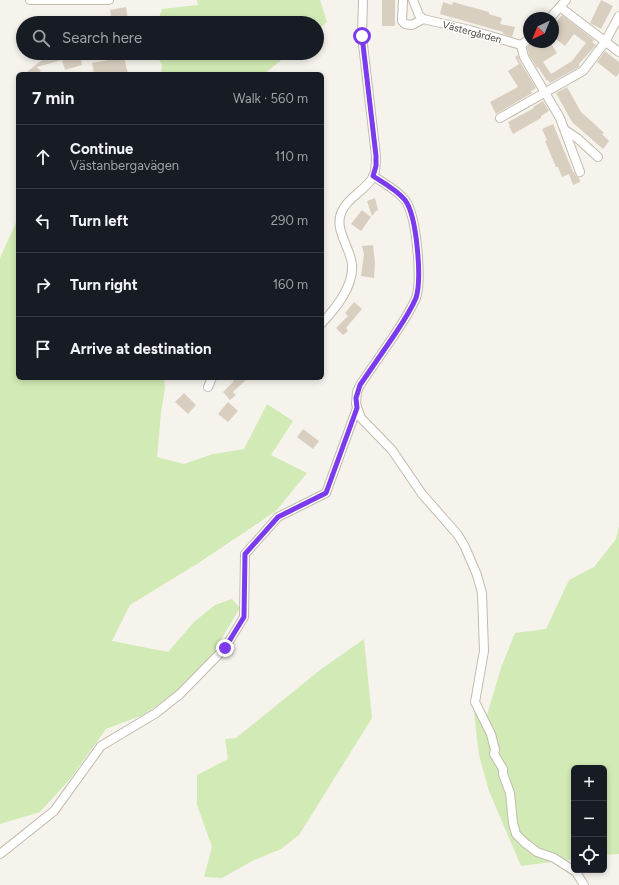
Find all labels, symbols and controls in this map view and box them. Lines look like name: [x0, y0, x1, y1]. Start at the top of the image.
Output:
north arrow: [523, 12, 559, 48]
search box: [16, 16, 324, 60]
street label: Västergården: [441, 18, 503, 46]
icon: search: [30, 27, 52, 49]
route start: [353, 27, 371, 45]
text: Search here: [62, 29, 142, 47]
text: 7 min: [32, 88, 74, 108]
text: Walk · 560 m: [233, 91, 308, 106]
text: Continue: [70, 140, 133, 158]
icon: ahead: [32, 146, 54, 168]
text: 110 m: [275, 149, 308, 164]
text: Västanbergavägen: [70, 158, 179, 173]
icon: left: [32, 210, 54, 232]
text: Turn left: [70, 212, 128, 230]
text: 290 m: [271, 213, 308, 228]
icon: right: [32, 274, 54, 296]
text: Turn right: [70, 276, 138, 294]
text: 160 m: [273, 277, 308, 292]
icon: arrive: [32, 338, 54, 360]
text: Arrive at destination: [70, 340, 211, 358]
route end: [216, 639, 234, 657]
map controls: [571, 765, 607, 873]
button: +: [571, 765, 607, 801]
button: −: [571, 801, 607, 837]
button: locate: [571, 837, 607, 873]

